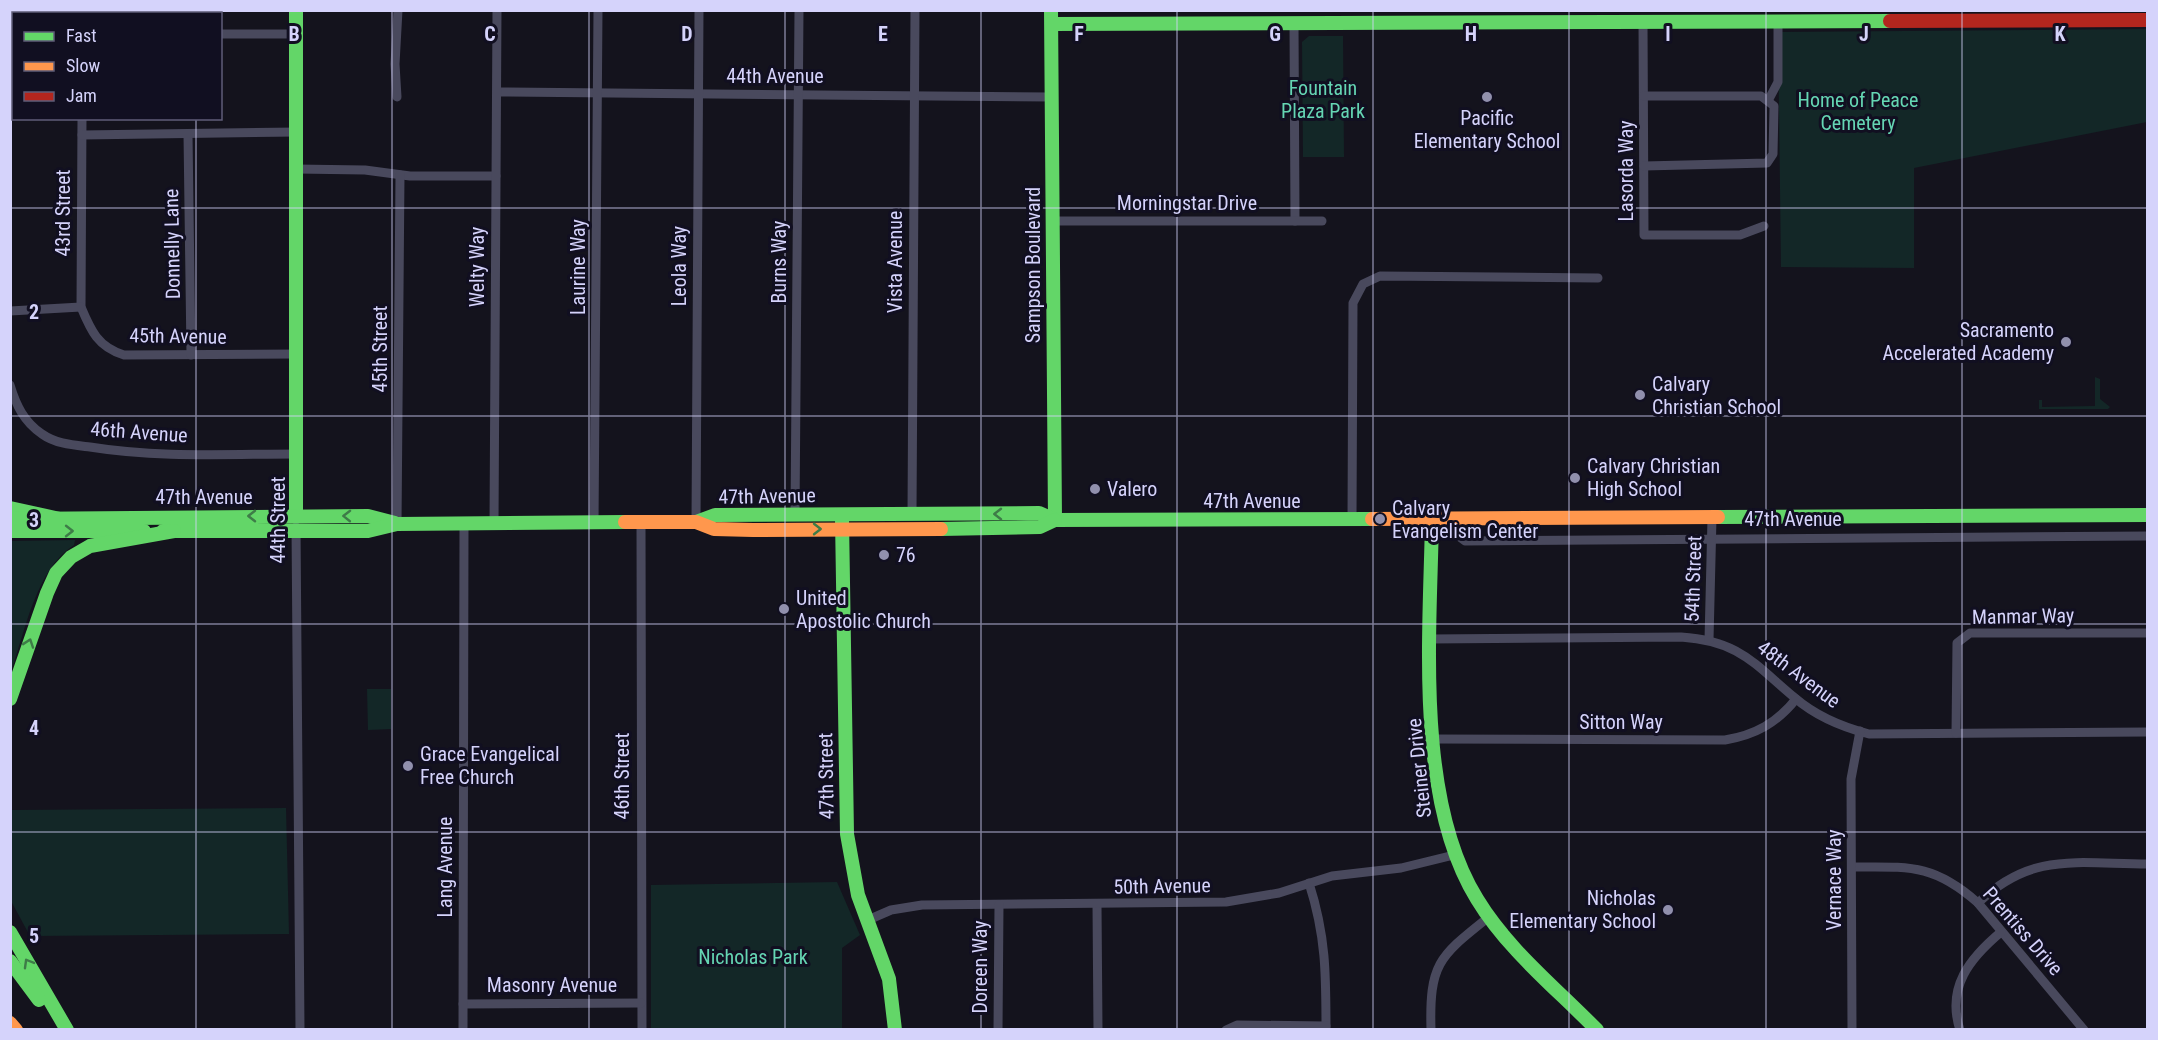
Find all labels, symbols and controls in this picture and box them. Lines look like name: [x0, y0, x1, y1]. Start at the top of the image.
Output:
legend: [12, 12, 222, 120]
text: B: [288, 22, 300, 46]
text: C: [484, 22, 496, 46]
text: D: [681, 22, 693, 46]
text: E: [878, 22, 888, 46]
text: F: [1074, 22, 1084, 46]
text: G: [1269, 22, 1281, 46]
text: H: [1465, 22, 1477, 46]
text: I: [1665, 22, 1671, 46]
text: J: [1859, 22, 1869, 46]
text: K: [2054, 22, 2066, 46]
text: Fast: [66, 25, 97, 46]
text: Slow: [66, 55, 101, 76]
street label: 44th Avenue: [726, 64, 824, 88]
park label: Fountain Plaza Park: [1281, 76, 1365, 123]
text: Jam: [66, 85, 97, 106]
park label: Home of Peace Cemetery: [1798, 88, 1918, 135]
marker: Pacific Elementary School: [1480, 90, 1494, 104]
place label: Pacific Elementary School: [1414, 106, 1560, 153]
street label: Lasorda Way: [1614, 121, 1638, 221]
street label: 43rd Street: [51, 169, 75, 257]
street label: Sampson Boulevard: [1021, 187, 1045, 343]
street label: Donnelly Lane: [159, 189, 185, 299]
street label: Morningstar Drive: [1117, 191, 1257, 215]
street label: Vista Avenue: [883, 211, 907, 313]
street label: Laurine Way: [566, 219, 590, 315]
street label: Burns Way: [767, 221, 791, 303]
street label: Leola Way: [667, 226, 691, 306]
street label: Welty Way: [465, 227, 489, 307]
text: 2: [29, 300, 39, 324]
street label: 45th Street: [368, 306, 392, 392]
place label: Sacramento Accelerated Academy: [1883, 318, 2054, 365]
street label: 45th Avenue: [129, 323, 227, 349]
marker: Sacramento Accelerated Academy: [2059, 335, 2073, 349]
place label: Calvary Christian School: [1652, 372, 1781, 419]
marker: Calvary Christian School: [1633, 388, 1647, 402]
street label: 46th Avenue: [90, 417, 188, 447]
place label: Calvary Christian High School: [1587, 454, 1720, 501]
marker: Calvary Christian High School: [1568, 471, 1582, 485]
street label: 44th Street: [266, 477, 290, 563]
place label: Valero: [1107, 477, 1157, 501]
marker: Valero: [1088, 482, 1102, 496]
street label: 47th Avenue: [718, 483, 816, 509]
street label: 47th Avenue: [155, 485, 253, 509]
street label: 47th Avenue: [1203, 489, 1301, 513]
place label: Calvary Evangelism Center: [1392, 496, 1538, 543]
one-way arrow: [993, 507, 1002, 520]
street label: 47th Avenue: [1744, 507, 1842, 531]
text: 3: [29, 508, 39, 532]
one-way arrow: [247, 510, 256, 523]
one-way arrow: [343, 510, 352, 522]
marker: Calvary Evangelism Center: [1373, 512, 1387, 526]
one-way arrow: [812, 523, 821, 535]
one-way arrow: [64, 525, 73, 537]
street label: 54th Street: [1679, 535, 1707, 623]
place label: 76: [896, 543, 916, 567]
marker: 76: [877, 548, 891, 562]
place label: United Apostolic Church: [796, 586, 931, 633]
marker: United Apostolic Church: [777, 602, 791, 616]
street label: Manmar Way: [1972, 603, 2074, 629]
street label: 48th Avenue: [1753, 635, 1845, 713]
one-way arrow: [22, 639, 35, 649]
street label: Sitton Way: [1579, 710, 1663, 734]
text: 4: [29, 716, 39, 740]
street label: Steiner Drive: [1402, 717, 1436, 819]
street label: 47th Street: [813, 732, 839, 820]
street label: 46th Street: [610, 733, 634, 819]
place label: Grace Evangelical Free Church: [420, 742, 560, 789]
marker: Grace Evangelical Free Church: [401, 759, 415, 773]
street label: Lang Avenue: [433, 817, 457, 917]
street label: Vernace Way: [1822, 829, 1846, 931]
street label: 50th Avenue: [1113, 873, 1211, 899]
street label: Prentiss Drive: [1978, 882, 2068, 980]
place label: Nicholas Elementary School: [1509, 886, 1656, 933]
marker: Nicholas Elementary School: [1661, 903, 1675, 917]
street label: Doreen Way: [968, 920, 992, 1014]
text: 5: [29, 924, 39, 948]
park label: Nicholas Park: [698, 945, 808, 969]
one-way arrow: [24, 959, 36, 969]
street label: Masonry Avenue: [487, 973, 617, 997]

